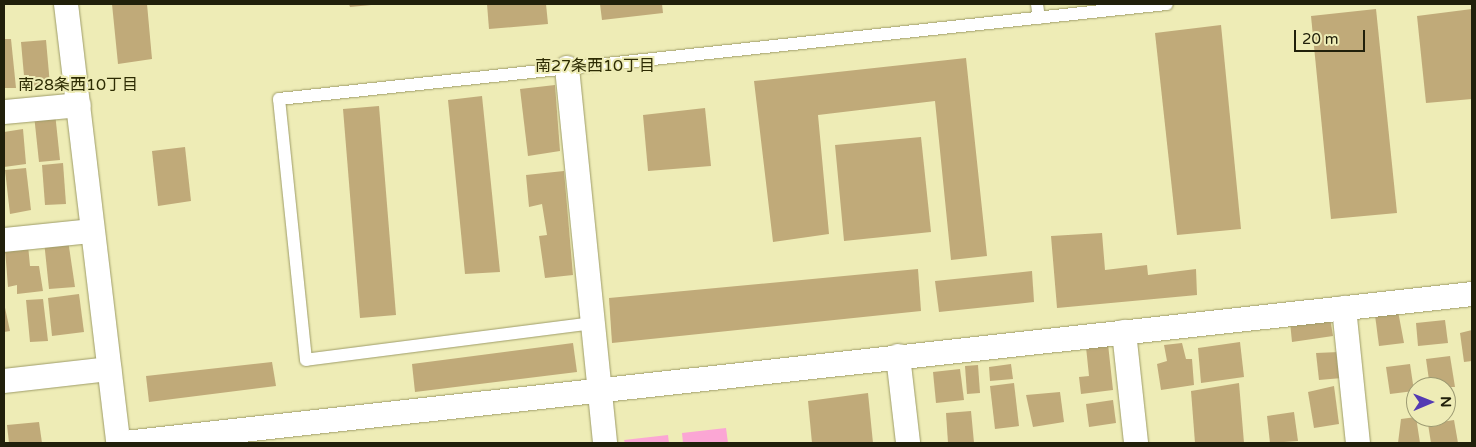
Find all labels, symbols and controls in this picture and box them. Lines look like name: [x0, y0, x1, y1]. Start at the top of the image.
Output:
scale bar: [1296, 20, 1367, 52]
text: 20 m: [1302, 30, 1339, 48]
district label: 南27条西10丁目: [535, 56, 655, 76]
district label: 南28条西10丁目: [18, 75, 138, 95]
north arrow: [1406, 377, 1456, 427]
text: N: [1437, 396, 1454, 408]

